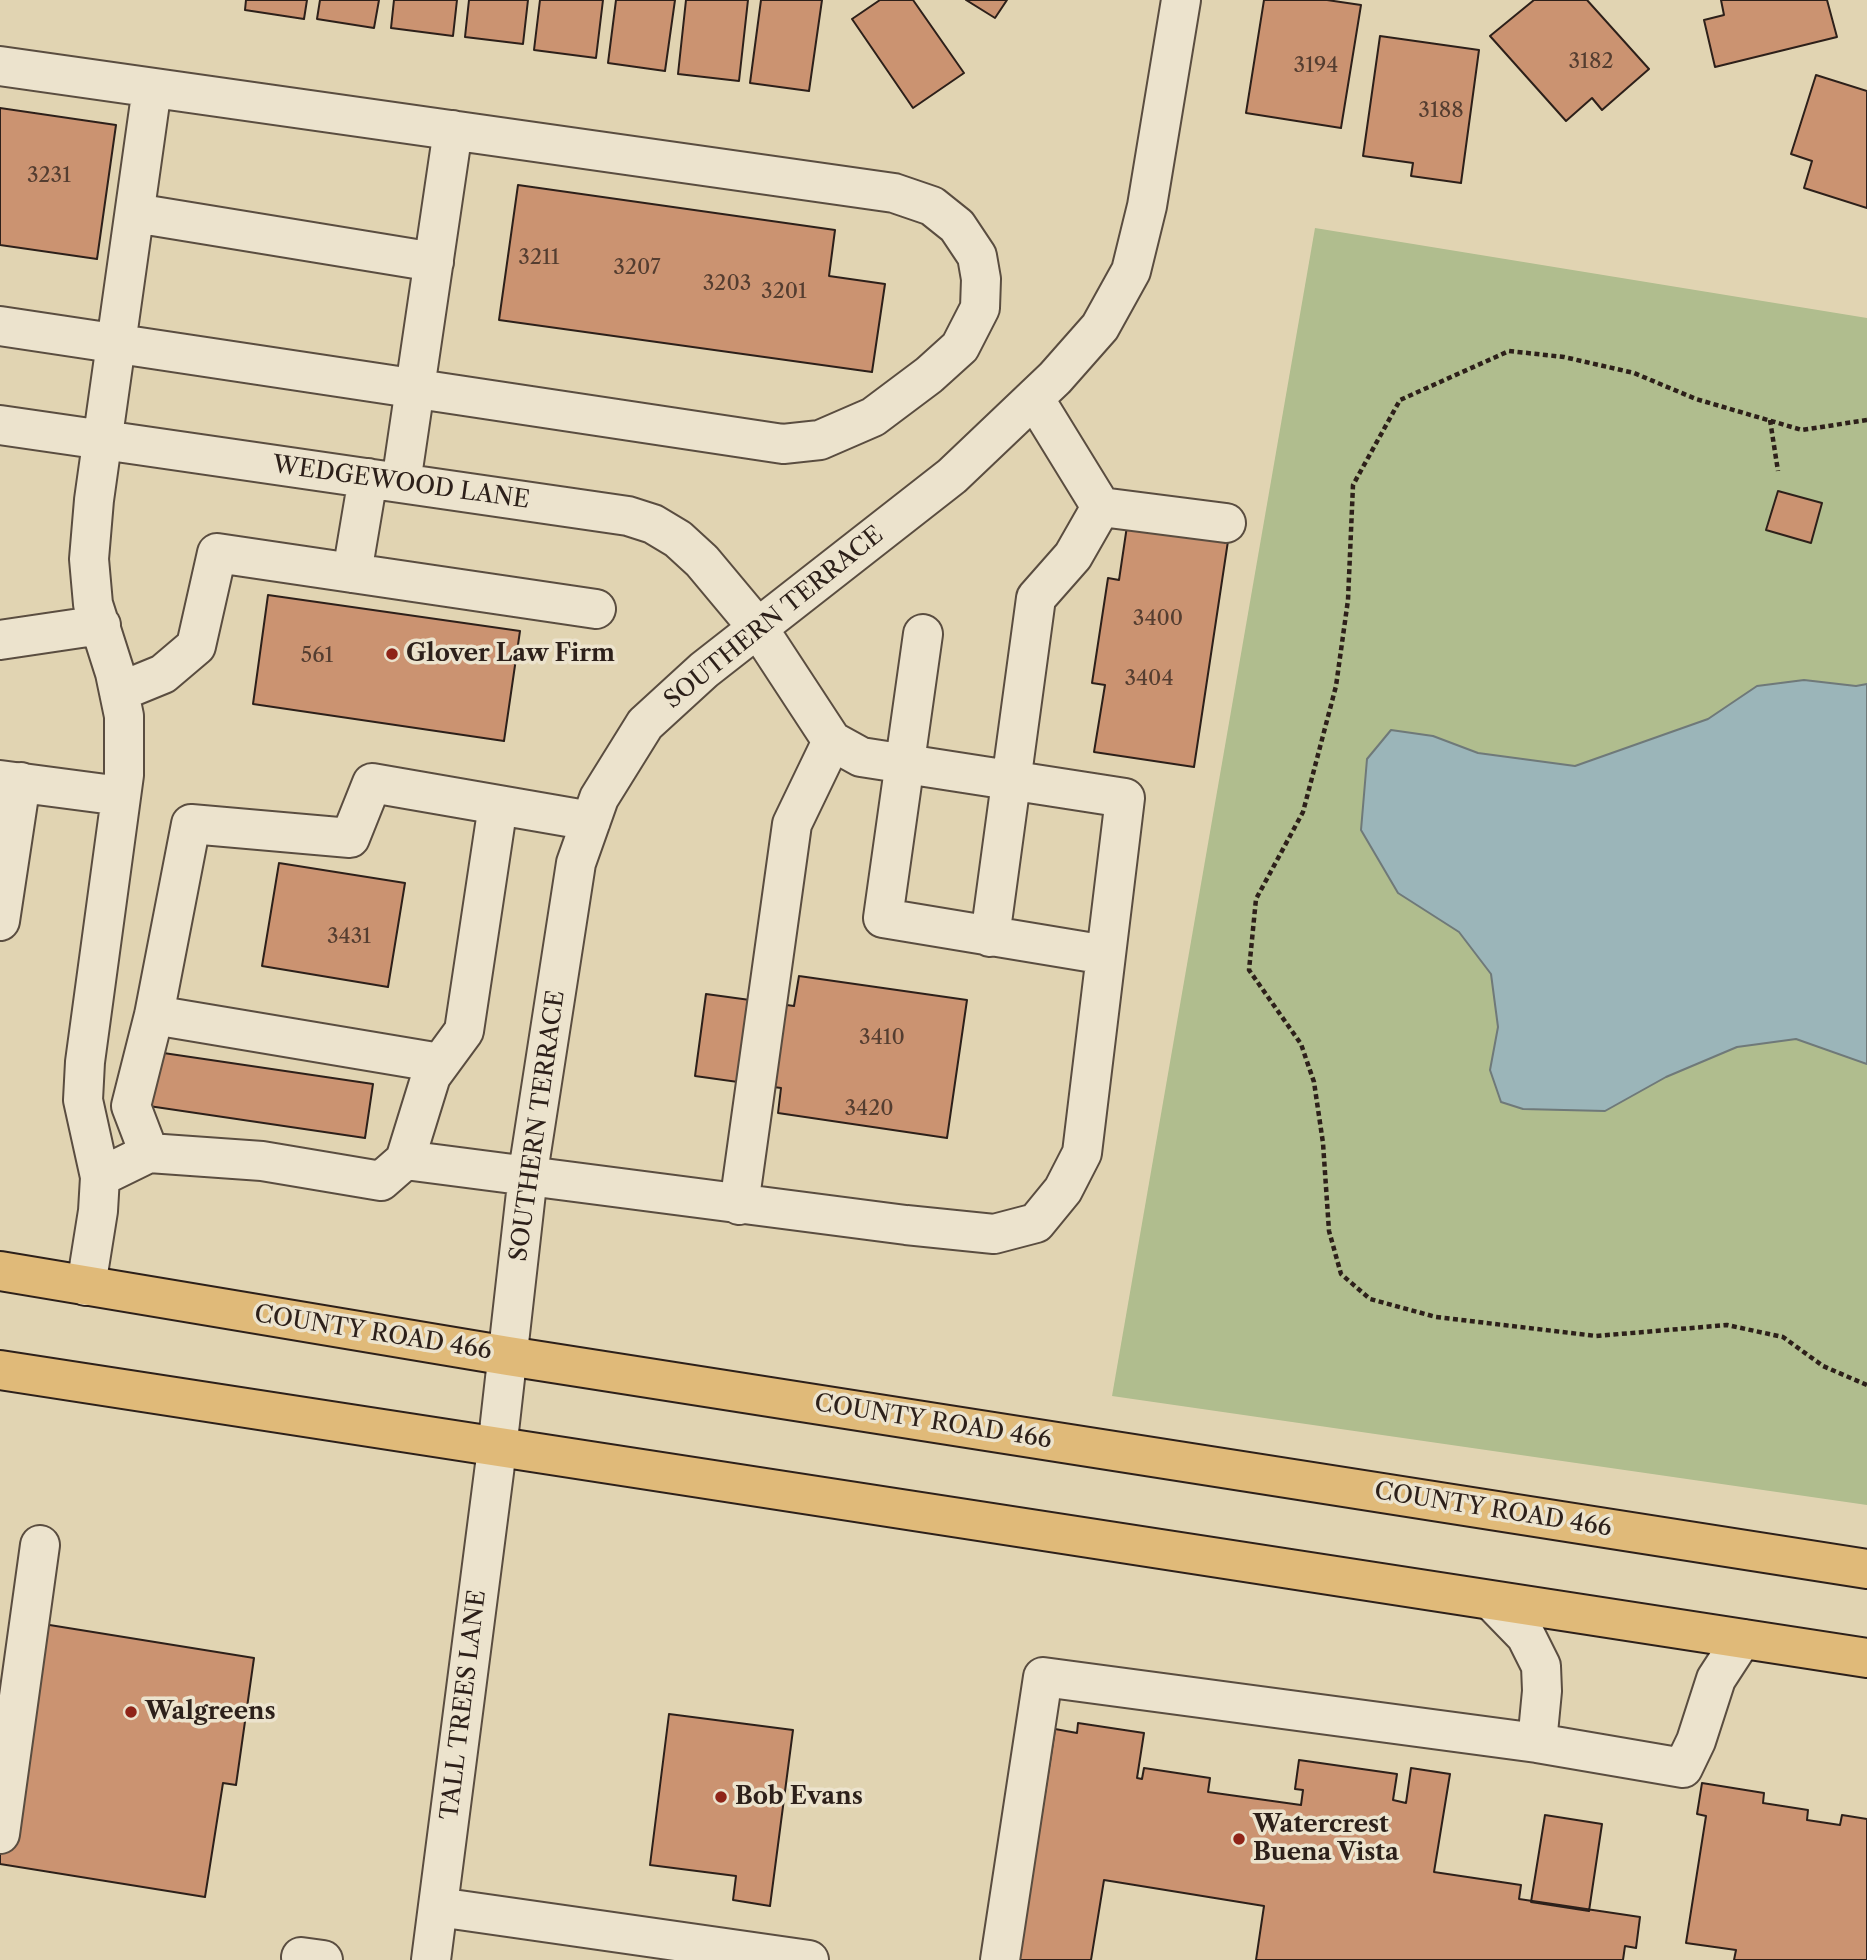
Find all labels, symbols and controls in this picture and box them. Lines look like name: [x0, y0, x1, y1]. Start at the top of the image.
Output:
house number: 3182: [1569, 49, 1613, 75]
house number: 3194: [1294, 53, 1338, 79]
house number: 3188: [1418, 98, 1464, 124]
house number: 3231: [27, 163, 71, 189]
house number: 3211: [518, 245, 560, 271]
house number: 3207: [613, 255, 661, 281]
house number: 3203: [703, 271, 751, 297]
house number: 3201: [761, 279, 807, 305]
street label: WEDGEWOOD LANE: [271, 451, 531, 515]
street label: SOUTHERN TERRACE: [659, 521, 889, 715]
house number: 3400: [1133, 606, 1183, 632]
place label: Glover Law Firm: [406, 640, 615, 668]
house number: 561: [301, 643, 333, 669]
marker: Glover Law Firm: [384, 646, 400, 662]
house number: 3404: [1124, 666, 1174, 692]
house number: 3431: [327, 924, 371, 950]
street label: SOUTHERN TERRACE: [505, 989, 571, 1263]
house number: 3410: [859, 1025, 905, 1051]
house number: 3420: [844, 1096, 894, 1122]
street label: COUNTY ROAD 466: [252, 1300, 494, 1366]
street label: COUNTY ROAD 466: [812, 1389, 1054, 1455]
street label: COUNTY ROAD 466: [1372, 1477, 1614, 1543]
street label: TALL TREES LANE: [436, 1589, 492, 1821]
place label: Walgreens: [145, 1698, 276, 1726]
marker: Walgreens: [123, 1704, 139, 1720]
place label: Bob Evans: [735, 1783, 863, 1811]
marker: Bob Evans: [713, 1789, 729, 1805]
place label: Watercrest Buena Vista: [1253, 1811, 1399, 1867]
marker: Watercrest Buena Vista: [1231, 1831, 1247, 1847]

